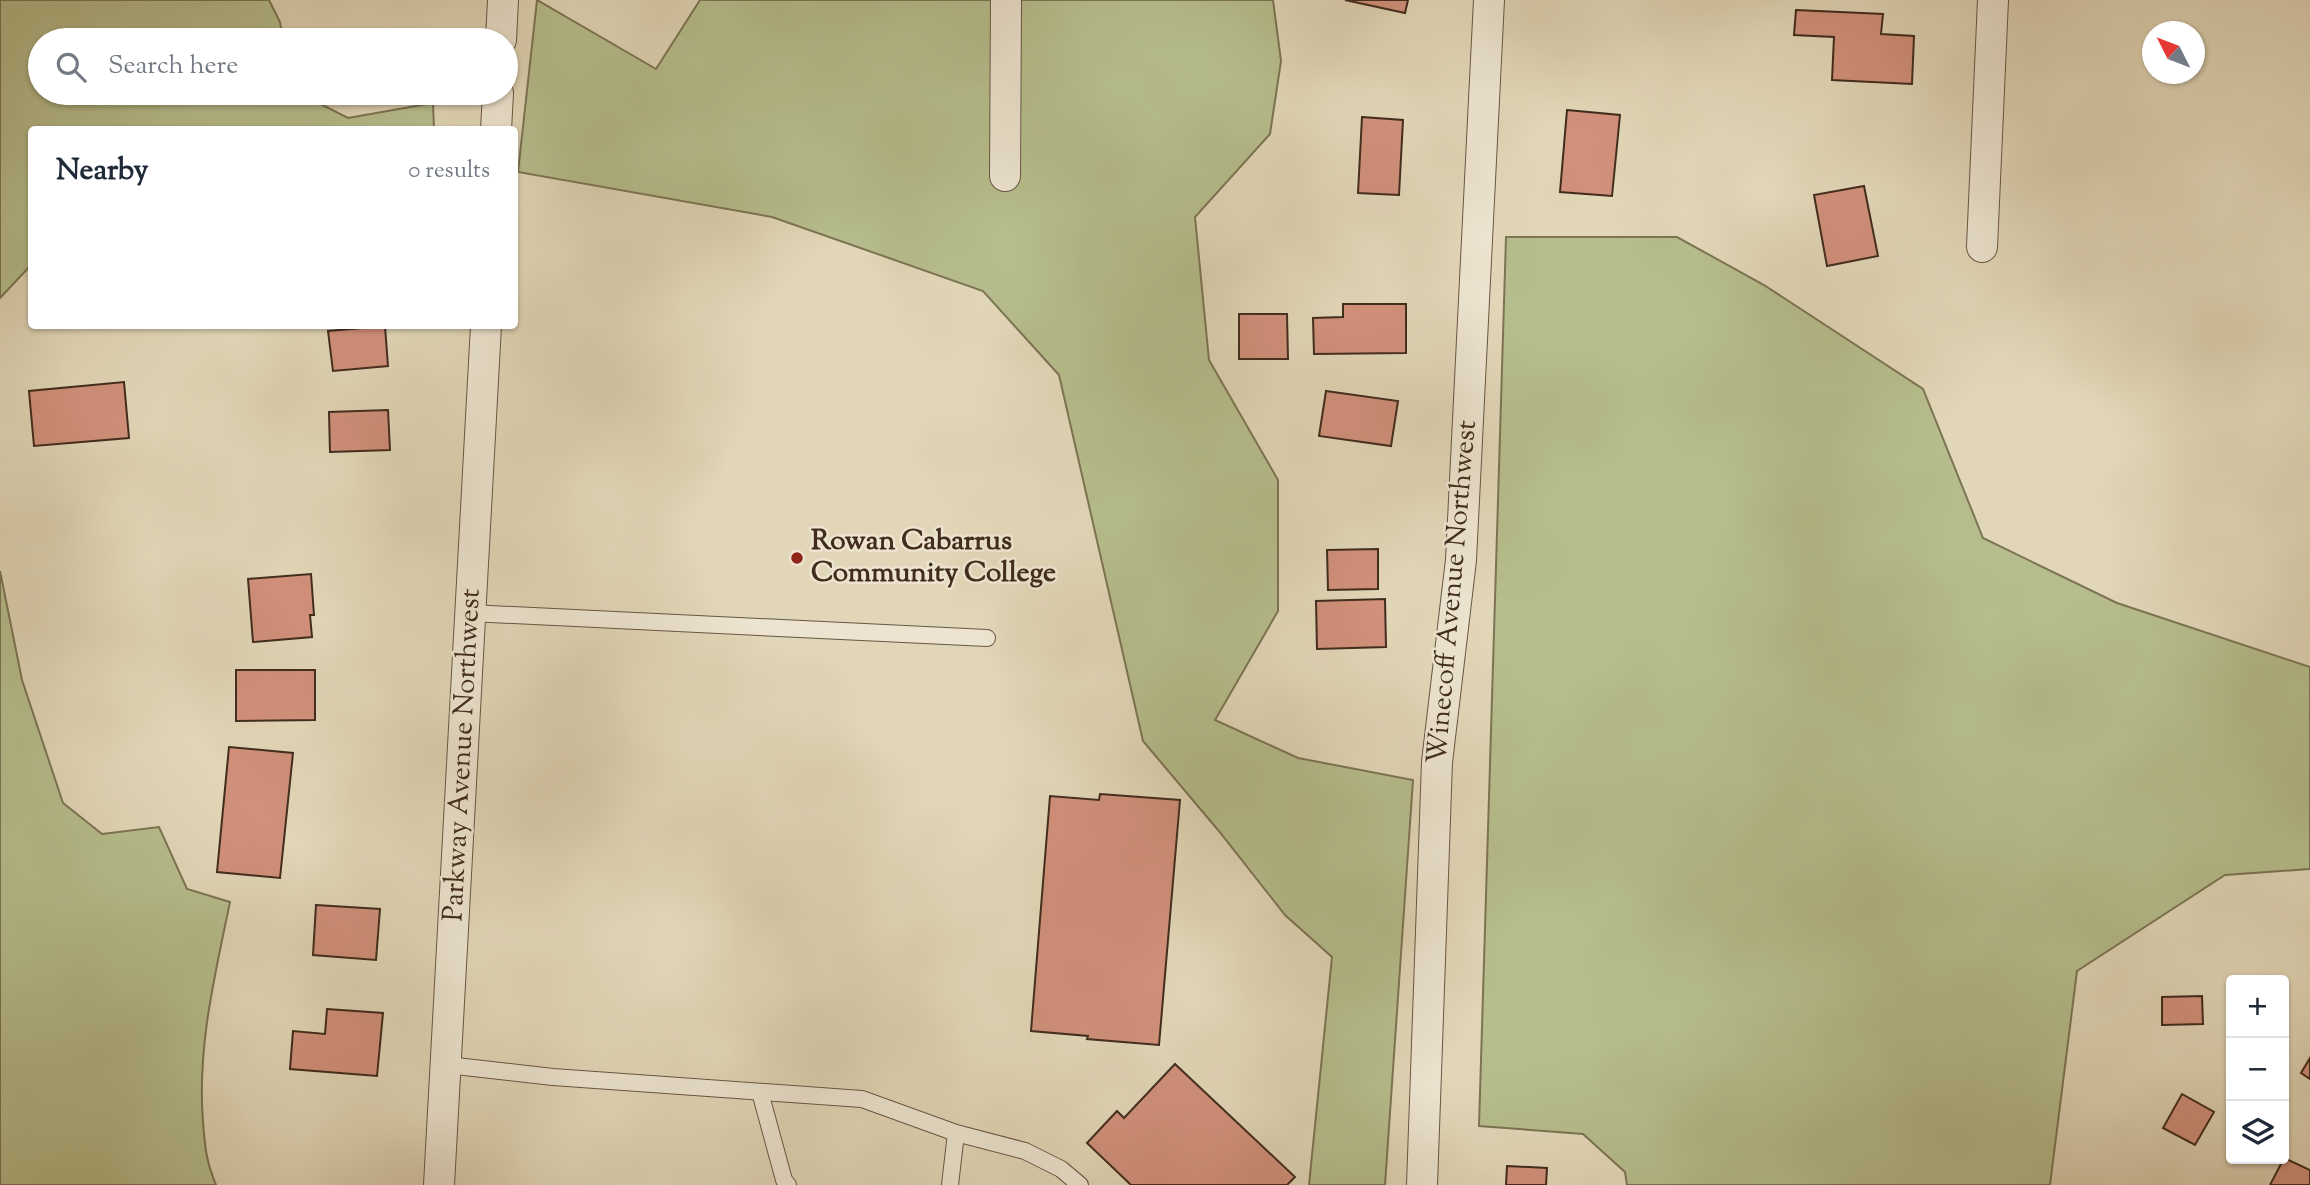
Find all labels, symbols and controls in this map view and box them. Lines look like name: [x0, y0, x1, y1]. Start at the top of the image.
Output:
north arrow: [2142, 21, 2205, 84]
search box: [28, 28, 518, 105]
icon: search: [52, 48, 90, 86]
text: Search here: [108, 48, 238, 85]
text: Nearby: [56, 150, 148, 193]
text: 0 results: [408, 155, 490, 188]
street label: Winecoff Avenue Northwest: [1418, 418, 1488, 765]
place label: Rowan Cabarrus Community College: [811, 522, 1056, 594]
marker: Rowan Cabarrus Community College: [789, 550, 805, 566]
street label: Parkway Avenue Northwest: [434, 587, 492, 922]
map controls: [2226, 975, 2289, 1164]
button: +: [2226, 975, 2289, 1038]
button: −: [2226, 1038, 2289, 1101]
button: layers: [2226, 1101, 2289, 1164]

